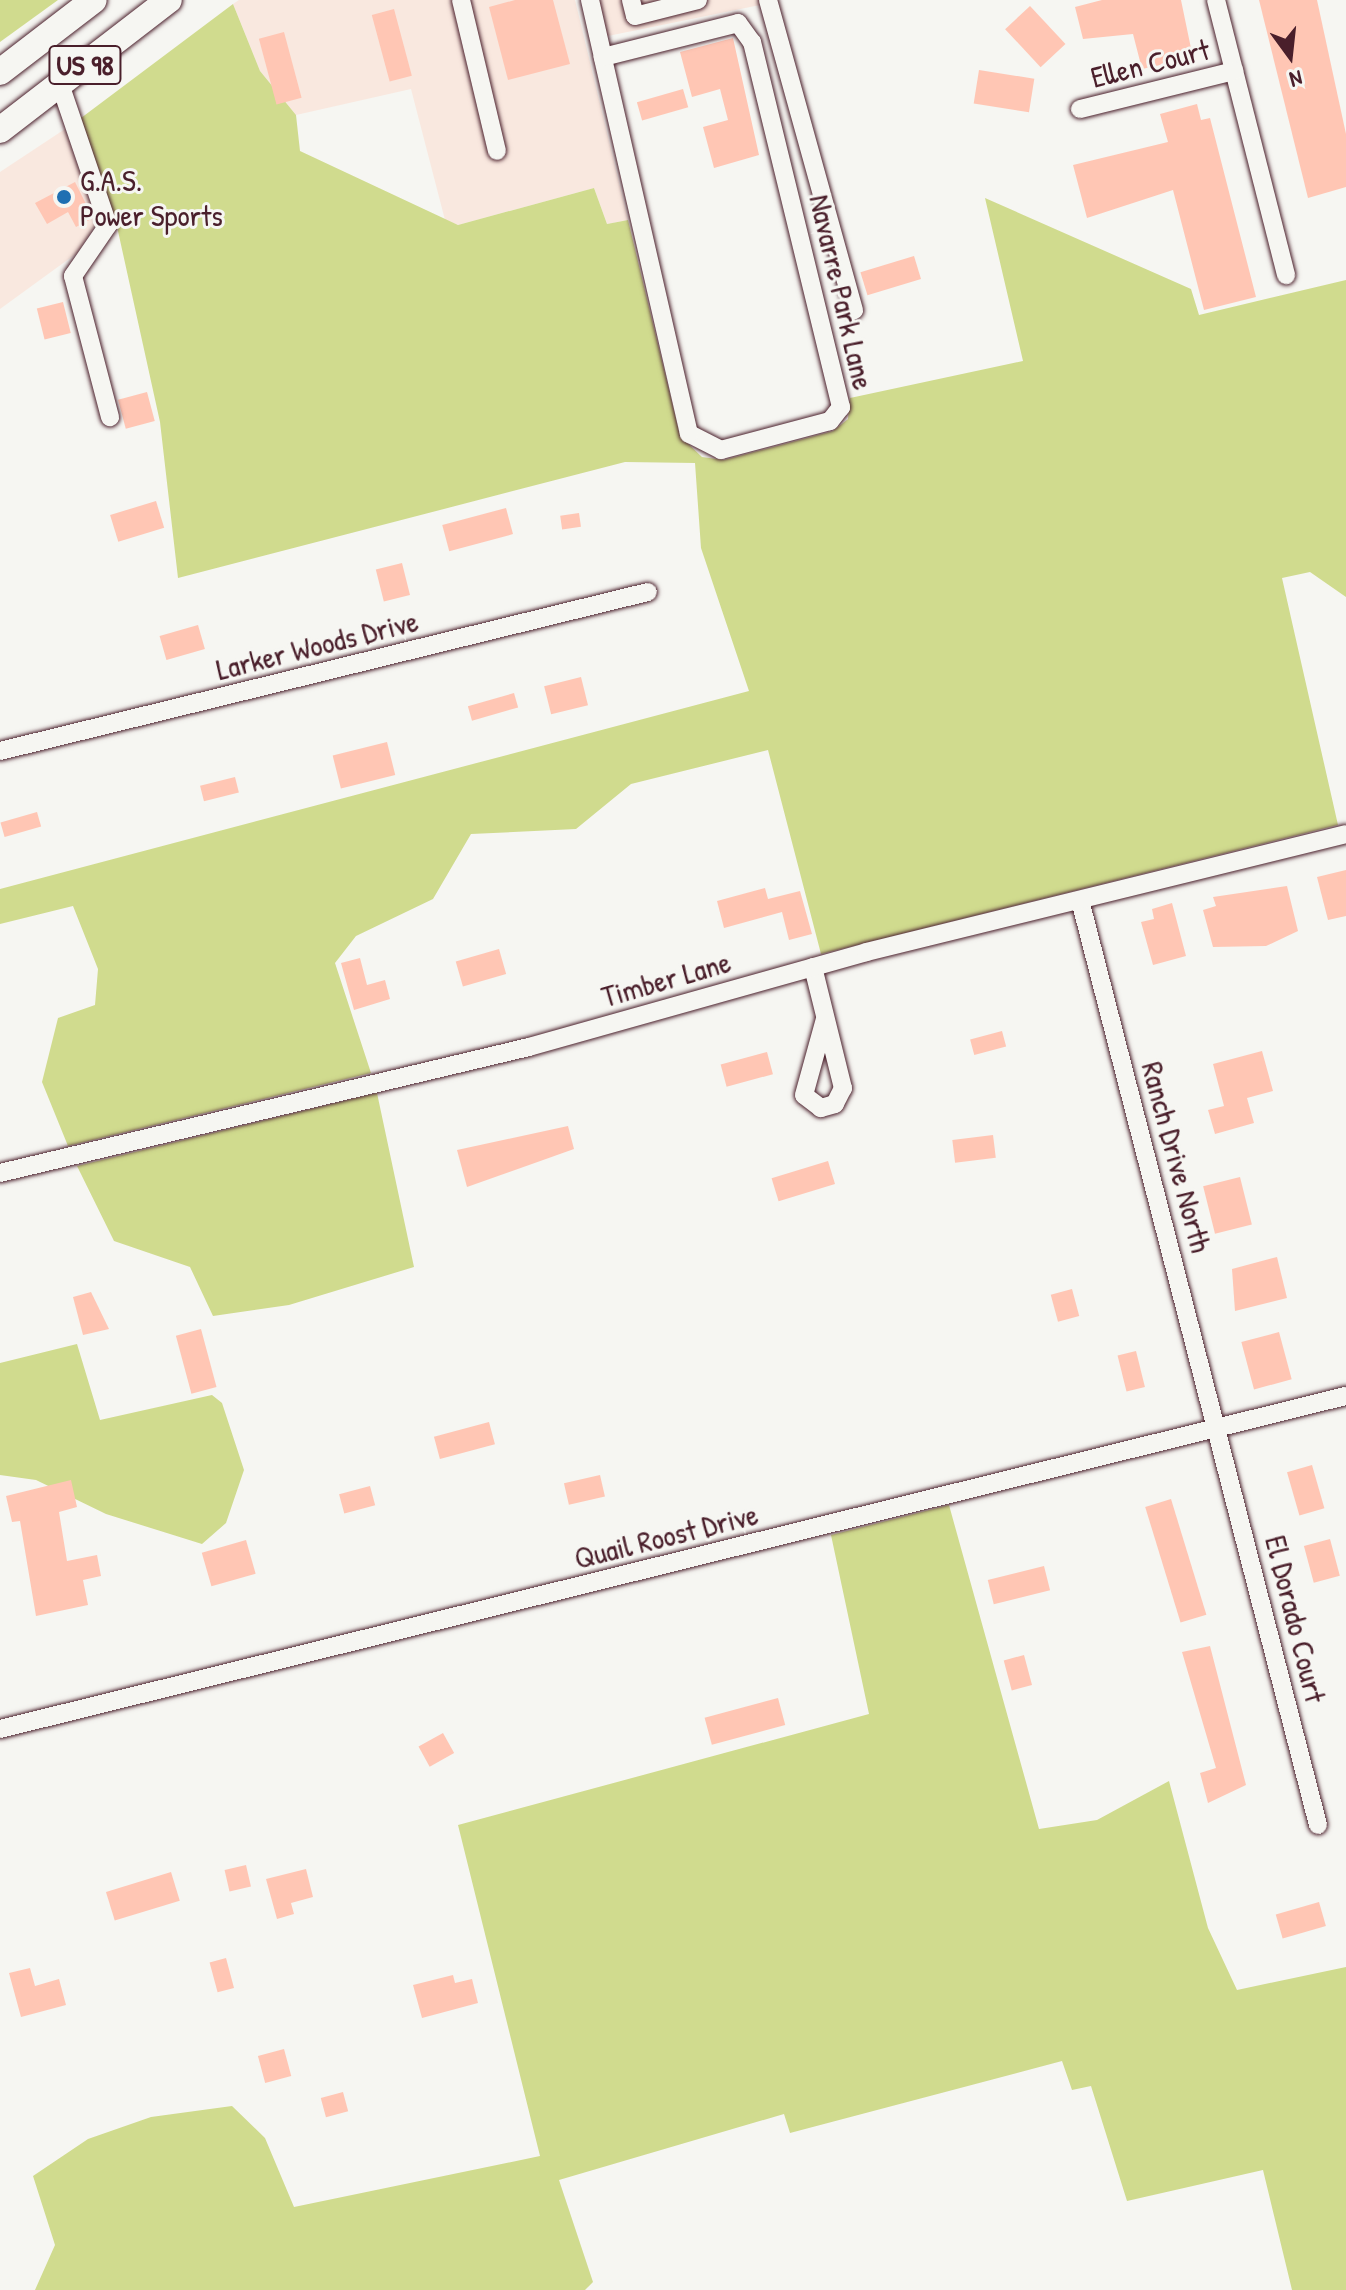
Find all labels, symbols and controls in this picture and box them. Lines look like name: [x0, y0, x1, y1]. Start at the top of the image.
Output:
north arrow: [1250, 16, 1330, 96]
street label: Ellen Court: [1087, 31, 1213, 95]
road number: US 98: [47, 41, 123, 89]
text: N: [1287, 63, 1306, 95]
place label: G.A.S. Power Sports: [80, 162, 223, 232]
marker: G.A.S. Power Sports: [55, 188, 73, 206]
street label: Navarre Park Lane: [802, 191, 882, 393]
street label: Larker Woods Drive: [212, 603, 422, 687]
street label: Timber Lane: [597, 943, 735, 1015]
street label: Ranch Drive North: [1134, 1058, 1220, 1256]
street label: Quail Roost Drive: [570, 1496, 762, 1576]
street label: El Dorado Court: [1258, 1532, 1334, 1706]

